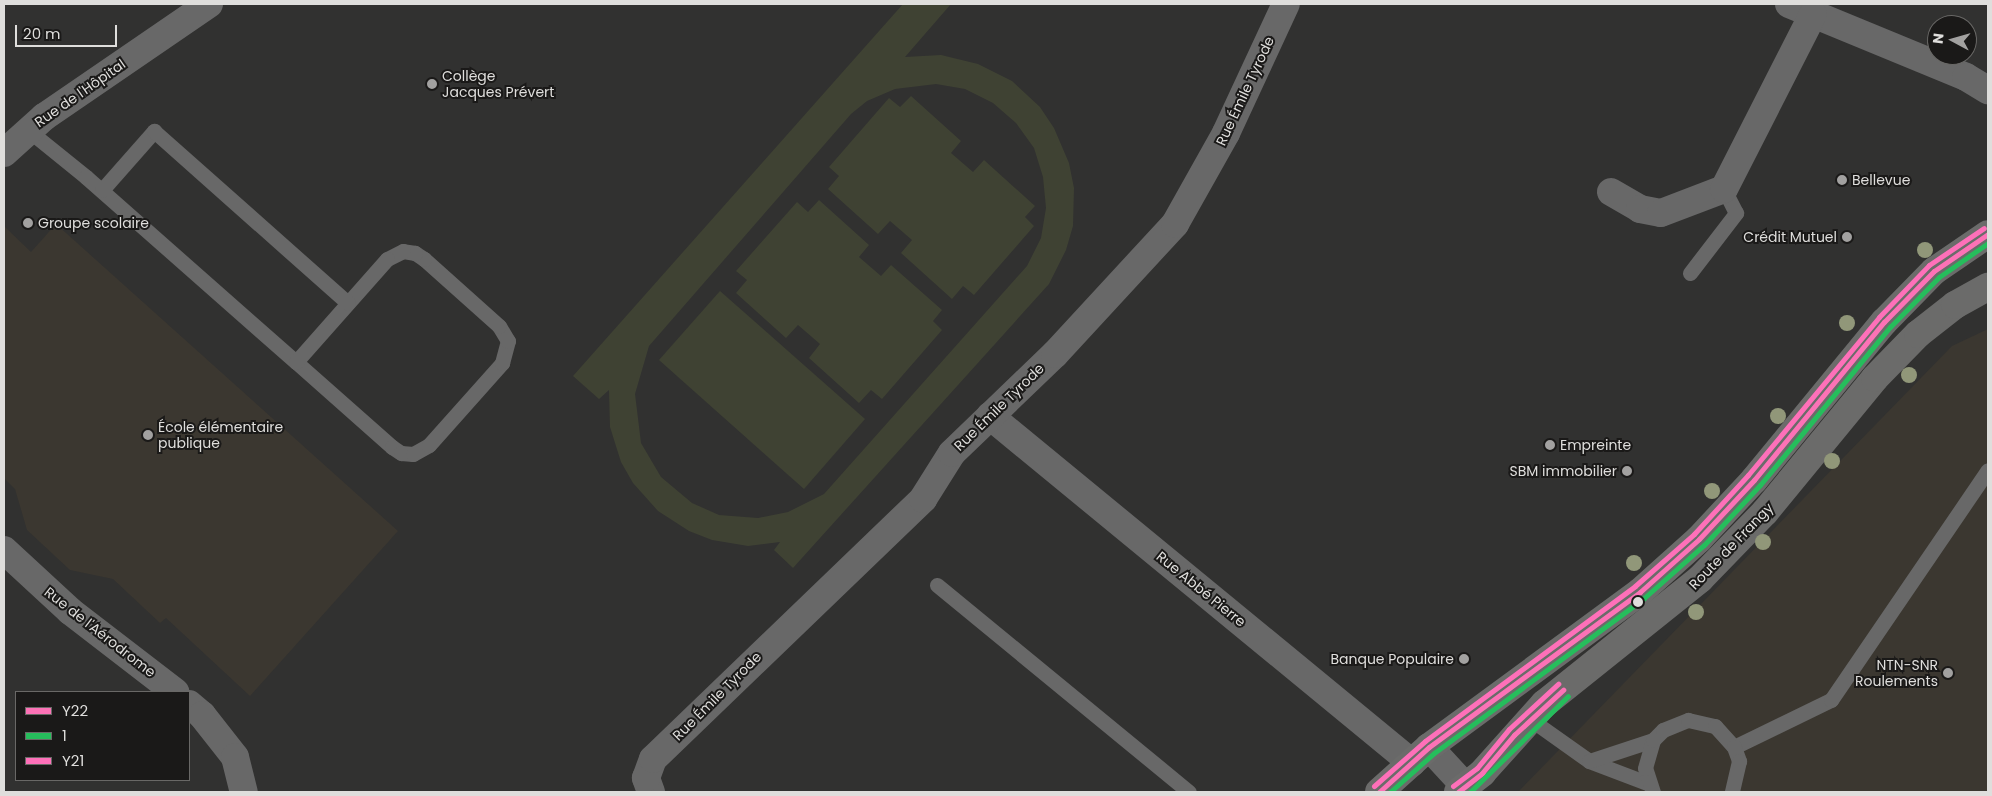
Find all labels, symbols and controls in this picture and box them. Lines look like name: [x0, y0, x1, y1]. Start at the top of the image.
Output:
scale bar: [18, 15, 120, 47]
north arrow: [1927, 15, 1977, 65]
text: 20 m: [23, 23, 61, 44]
text: N: [1928, 32, 1949, 45]
street label: Rue Émile Tyrode: [1212, 34, 1278, 148]
street label: Rue de l'Hôpital: [31, 55, 129, 131]
place label: Collège Jacques Prévert: [442, 68, 554, 100]
marker: Collège Jacques Prévert: [426, 78, 438, 90]
place label: Bellevue: [1852, 172, 1910, 188]
marker: Bellevue: [1836, 174, 1848, 186]
place label: Groupe scolaire: [38, 215, 149, 231]
marker: Groupe scolaire: [22, 217, 34, 229]
place label: Crédit Mutuel: [1743, 229, 1837, 245]
marker: Crédit Mutuel: [1841, 231, 1853, 243]
street label: Rue Émile Tyrode: [951, 360, 1047, 454]
place label: École élémentaire publique: [158, 419, 283, 452]
marker: École élémentaire publique: [142, 429, 154, 441]
place label: Empreinte: [1560, 437, 1631, 453]
marker: Empreinte: [1544, 439, 1556, 451]
place label: SBM immobilier: [1509, 463, 1617, 479]
marker: SBM immobilier: [1621, 465, 1633, 477]
street label: Route de Frangy: [1685, 499, 1777, 593]
street label: Rue Abbé Pierre: [1153, 548, 1249, 630]
street label: Rue de l'Aérodrome: [41, 583, 159, 681]
unlabelled marker: [1633, 597, 1643, 607]
street label: Rue Émile Tyrode: [669, 648, 765, 744]
place label: Banque Populaire: [1330, 651, 1454, 667]
marker: Banque Populaire: [1458, 653, 1470, 665]
place label: NTN-SNR Roulements: [1855, 657, 1938, 690]
marker: NTN-SNR Roulements: [1942, 667, 1954, 679]
legend: [15, 691, 190, 781]
text: Y22: [62, 700, 88, 721]
text: 1: [62, 725, 67, 746]
text: Y21: [62, 750, 84, 771]

